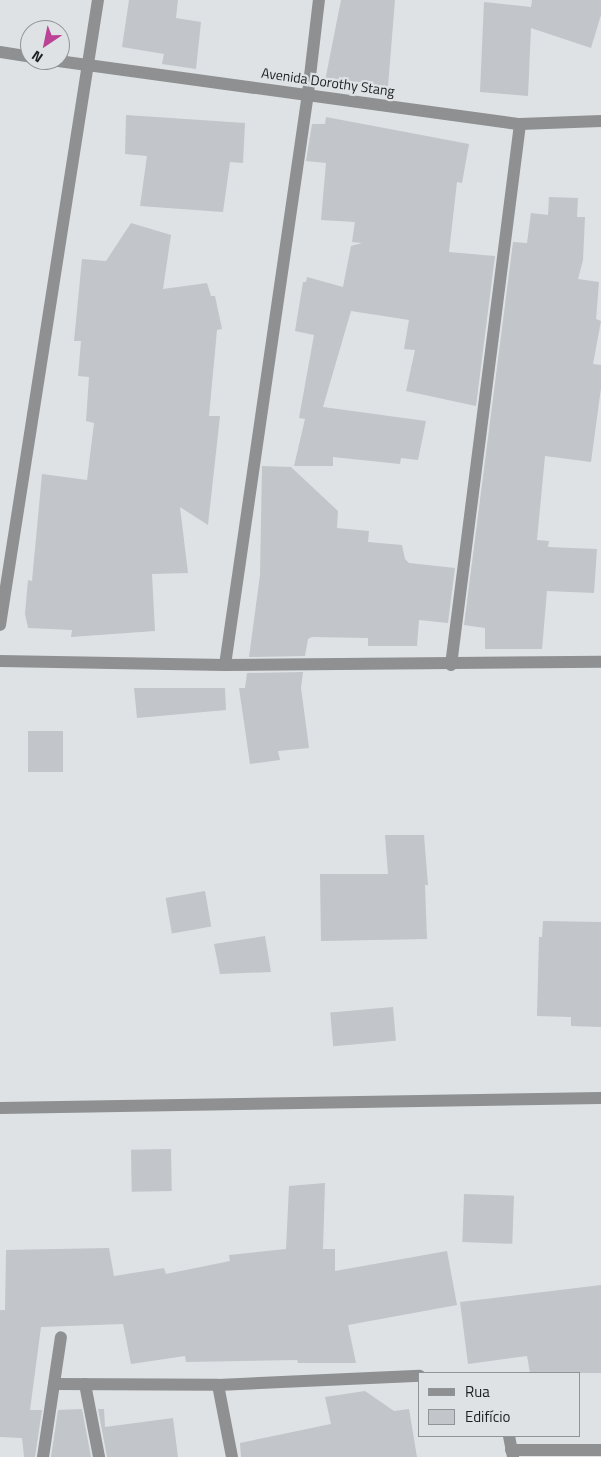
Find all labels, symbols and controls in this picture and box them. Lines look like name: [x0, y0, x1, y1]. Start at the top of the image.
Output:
north arrow: [20, 20, 70, 70]
text: N: [27, 46, 47, 68]
street label: Avenida Dorothy Stang: [260, 64, 396, 100]
legend: [418, 1372, 581, 1437]
text: Rua: [465, 1380, 490, 1403]
text: Edifício: [465, 1405, 510, 1428]

